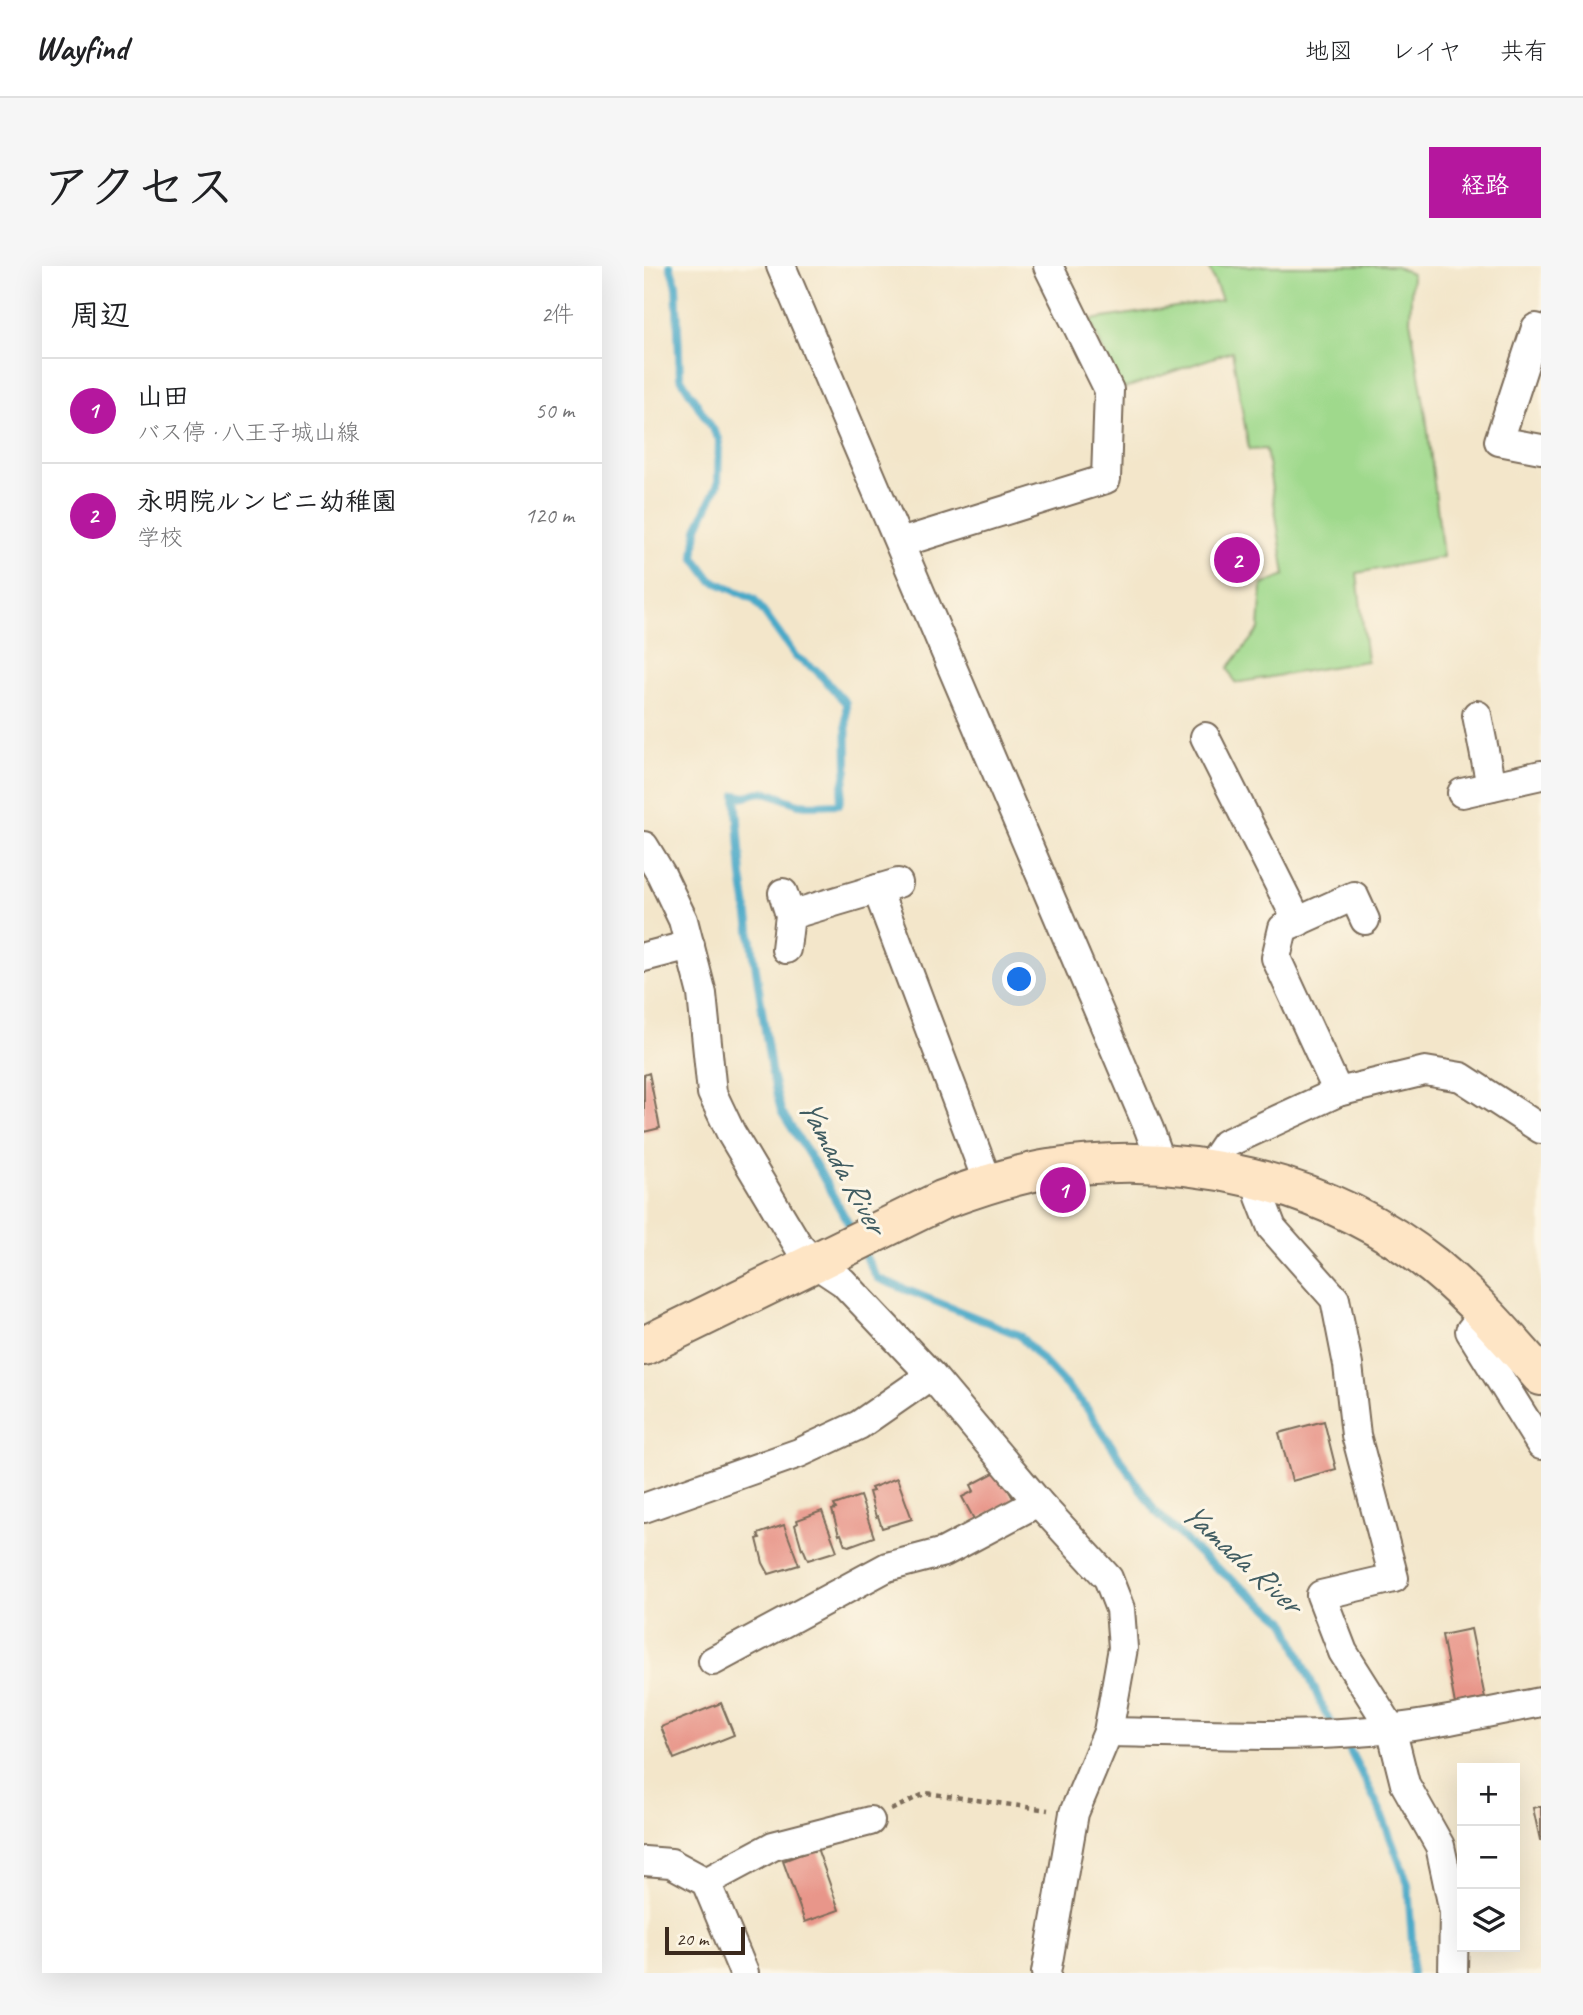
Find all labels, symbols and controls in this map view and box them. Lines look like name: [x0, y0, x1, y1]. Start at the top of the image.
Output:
text: Wayfind: [35, 27, 128, 69]
text: 地図: [1305, 36, 1353, 66]
text: レイヤ: [1391, 36, 1462, 66]
text: 共有: [1500, 36, 1548, 66]
button: 経路: [1429, 147, 1541, 218]
text: アクセス: [42, 156, 235, 218]
text: 周辺: [70, 296, 130, 334]
text: 2件: [541, 300, 574, 329]
text: 山田: [137, 380, 189, 413]
text: 1: [88, 396, 98, 425]
text: 50 m: [535, 396, 574, 425]
text: バス停 · 八王子城山線: [137, 418, 359, 447]
text: 永明院ルンビニ幼稚園: [137, 485, 397, 518]
text: 2: [88, 501, 98, 530]
text: 120 m: [525, 501, 574, 530]
text: 学校: [137, 523, 183, 552]
pin: 2: [1214, 534, 1260, 586]
your location: [1002, 962, 1036, 996]
water label: Yamada River: [789, 1091, 899, 1245]
pin: 1: [1040, 1164, 1086, 1216]
water label: Yamada River: [1173, 1493, 1314, 1626]
map controls: [1457, 1763, 1520, 1952]
button: +: [1457, 1763, 1520, 1826]
button: −: [1457, 1826, 1520, 1889]
button: layers: [1457, 1889, 1520, 1952]
scale bar: [665, 1924, 746, 1956]
text: 20 m: [676, 1927, 708, 1951]

